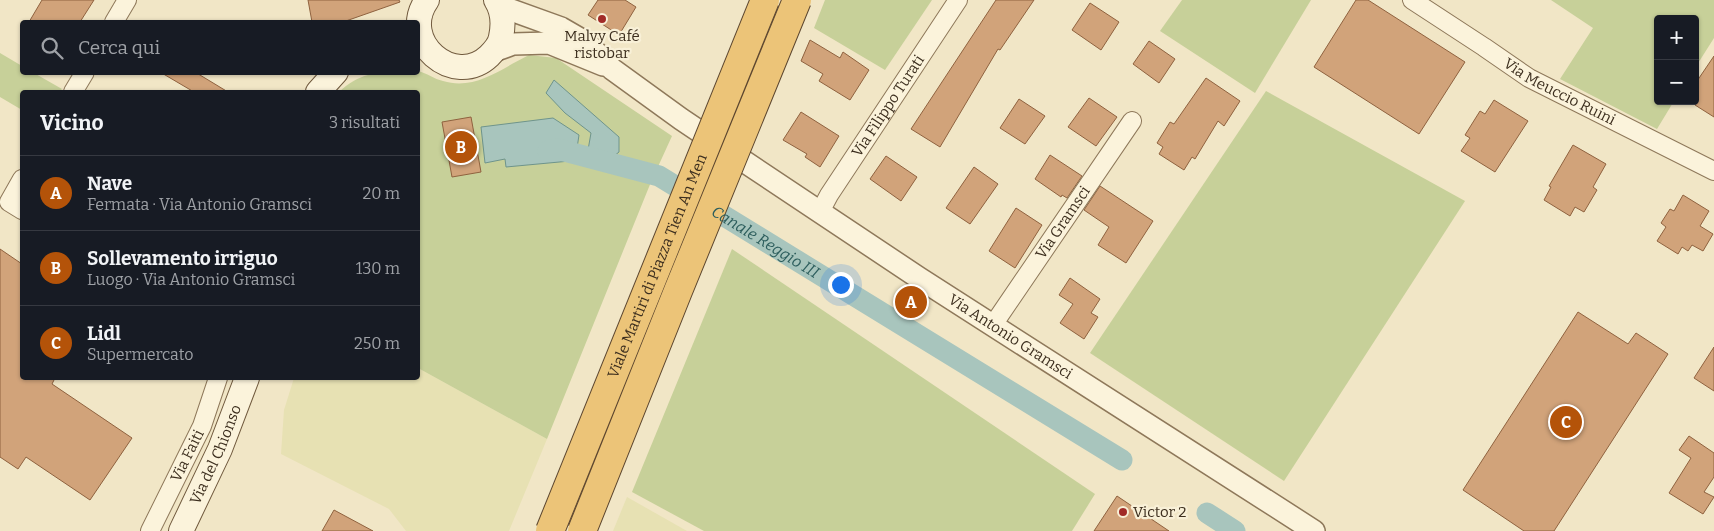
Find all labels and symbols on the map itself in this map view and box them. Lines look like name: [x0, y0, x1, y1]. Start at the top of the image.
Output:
marker: Malvy Café ristobar: [596, 13, 608, 25]
place label: Malvy Café ristobar: [564, 27, 640, 62]
street label: Via Filippo Turati: [848, 51, 928, 160]
street label: Via Meuccio Ruini: [1500, 54, 1619, 129]
pin: B: [445, 128, 477, 166]
street label: Viale Martiri di Piazza Tien An Men: [604, 151, 711, 381]
street label: Via Gramsci: [1032, 182, 1094, 262]
water label: Canale Reggio III: [708, 202, 823, 282]
your location: [828, 272, 854, 298]
pin: A: [895, 283, 927, 321]
street label: Via Antonio Gramsci: [945, 290, 1076, 383]
street label: Via del Chionso: [186, 402, 245, 507]
pin: C: [1550, 403, 1582, 441]
street label: Via Faiti: [167, 426, 208, 485]
place label: Victor 2: [1133, 503, 1186, 521]
marker: Victor 2: [1117, 506, 1129, 518]

